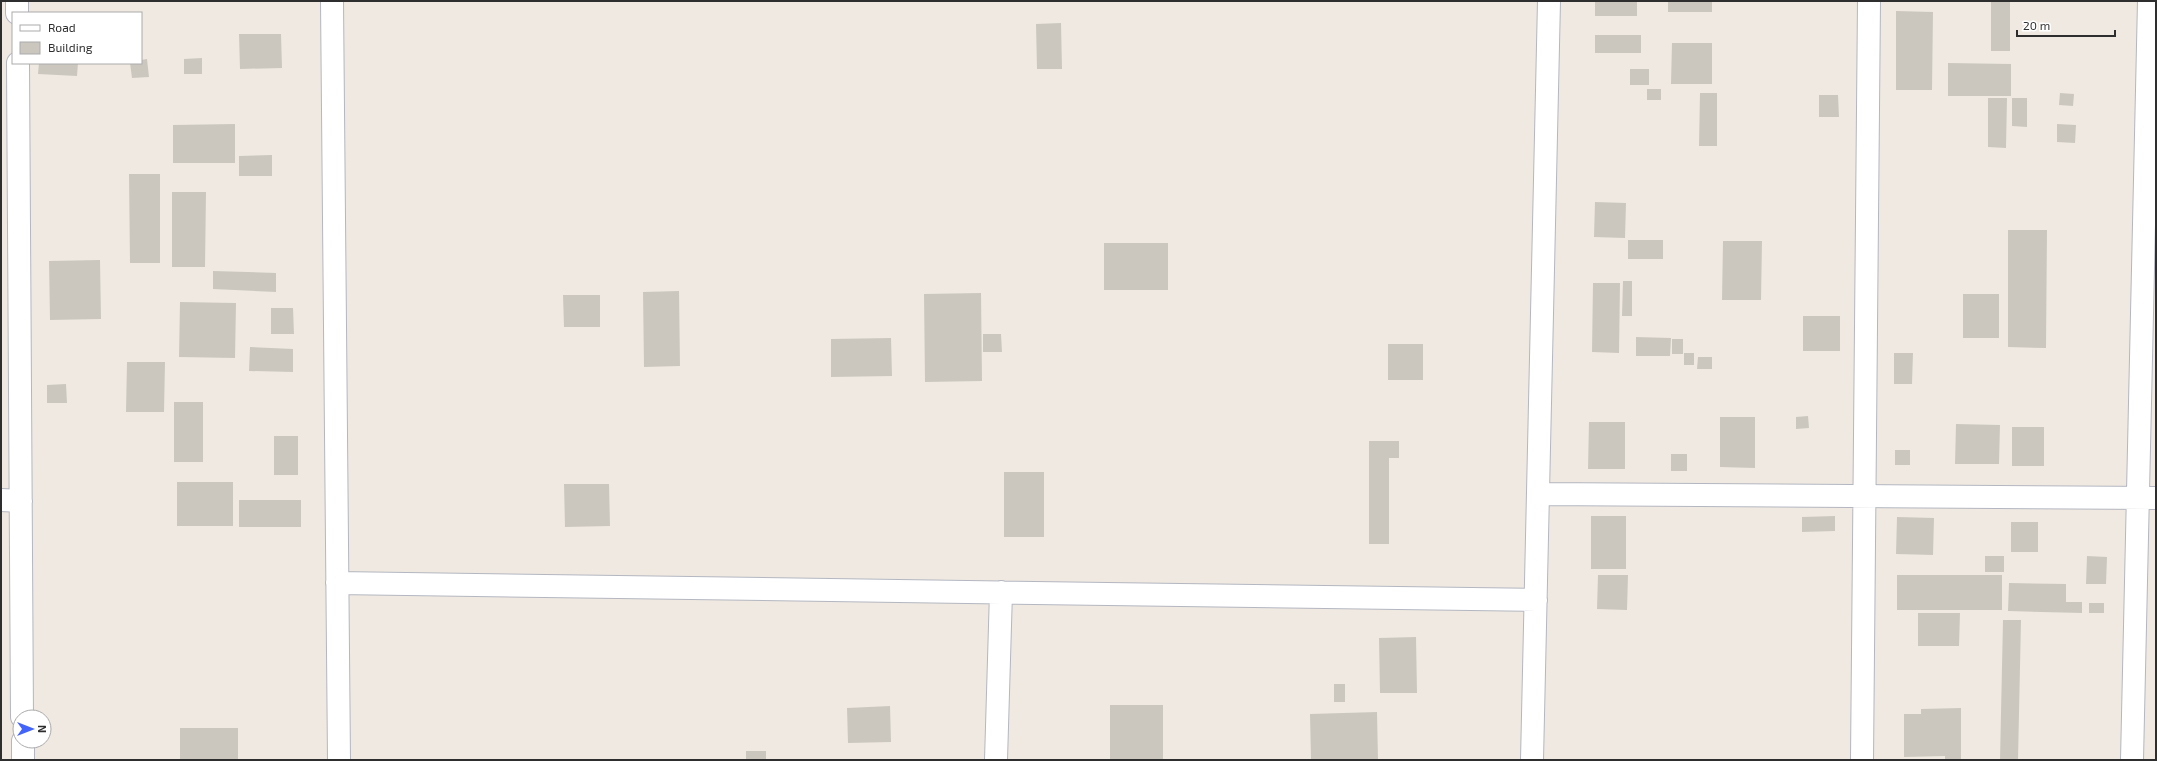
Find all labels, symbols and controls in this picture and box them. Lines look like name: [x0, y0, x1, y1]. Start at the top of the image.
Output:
legend: [12, 12, 142, 64]
scale bar: [2017, 12, 2115, 38]
text: 20 m: [2023, 18, 2050, 32]
text: Road: [48, 20, 76, 34]
text: Building: [48, 40, 93, 54]
north arrow: [12, 709, 52, 749]
text: N: [36, 725, 49, 733]

